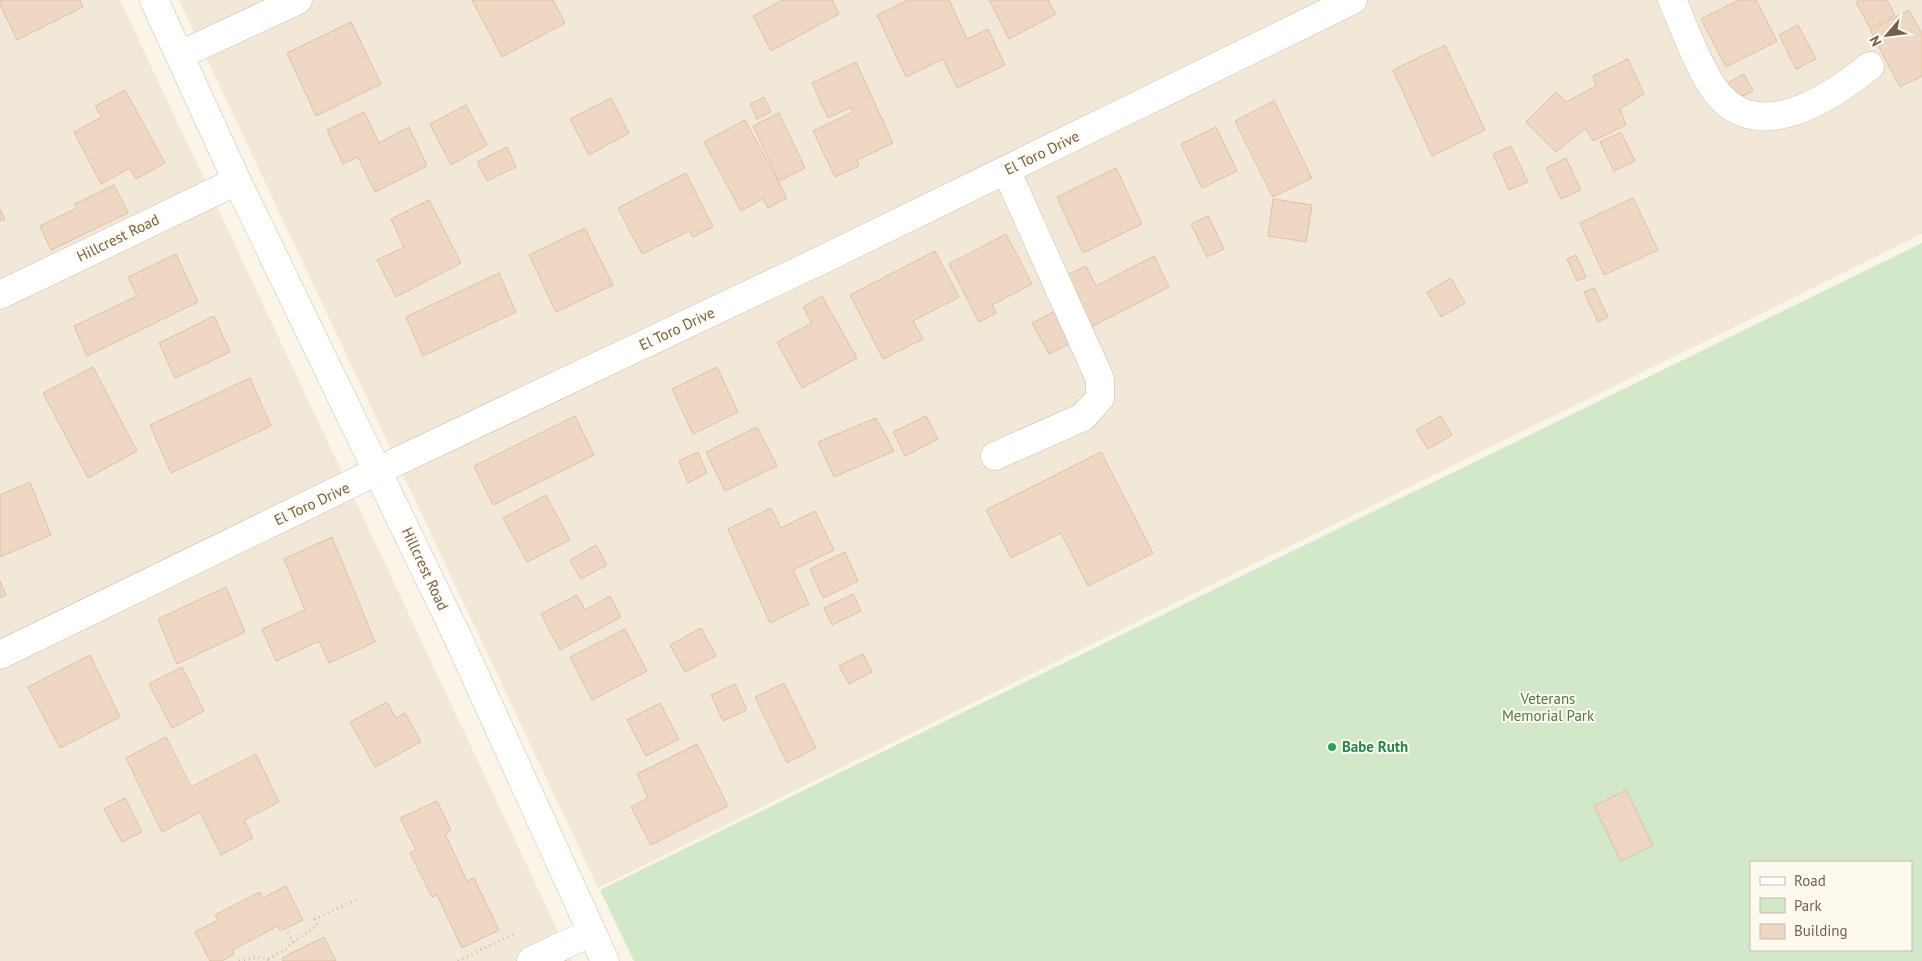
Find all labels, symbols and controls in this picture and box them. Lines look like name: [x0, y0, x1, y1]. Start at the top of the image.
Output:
north arrow: [1862, 10, 1912, 60]
text: N: [1865, 33, 1886, 49]
street label: El Toro Drive: [1001, 126, 1082, 179]
street label: Hillcrest Road: [73, 209, 162, 266]
street label: El Toro Drive: [636, 303, 718, 354]
street label: El Toro Drive: [271, 478, 353, 529]
street label: Hillcrest Road: [398, 524, 453, 613]
park label: Veterans Memorial Park: [1502, 689, 1595, 725]
place label: Babe Ruth: [1342, 737, 1408, 756]
marker: Babe Ruth: [1326, 741, 1338, 753]
legend: [1750, 861, 1912, 951]
text: Road: [1794, 871, 1826, 890]
text: Park: [1794, 896, 1822, 915]
text: Building: [1794, 921, 1848, 940]

